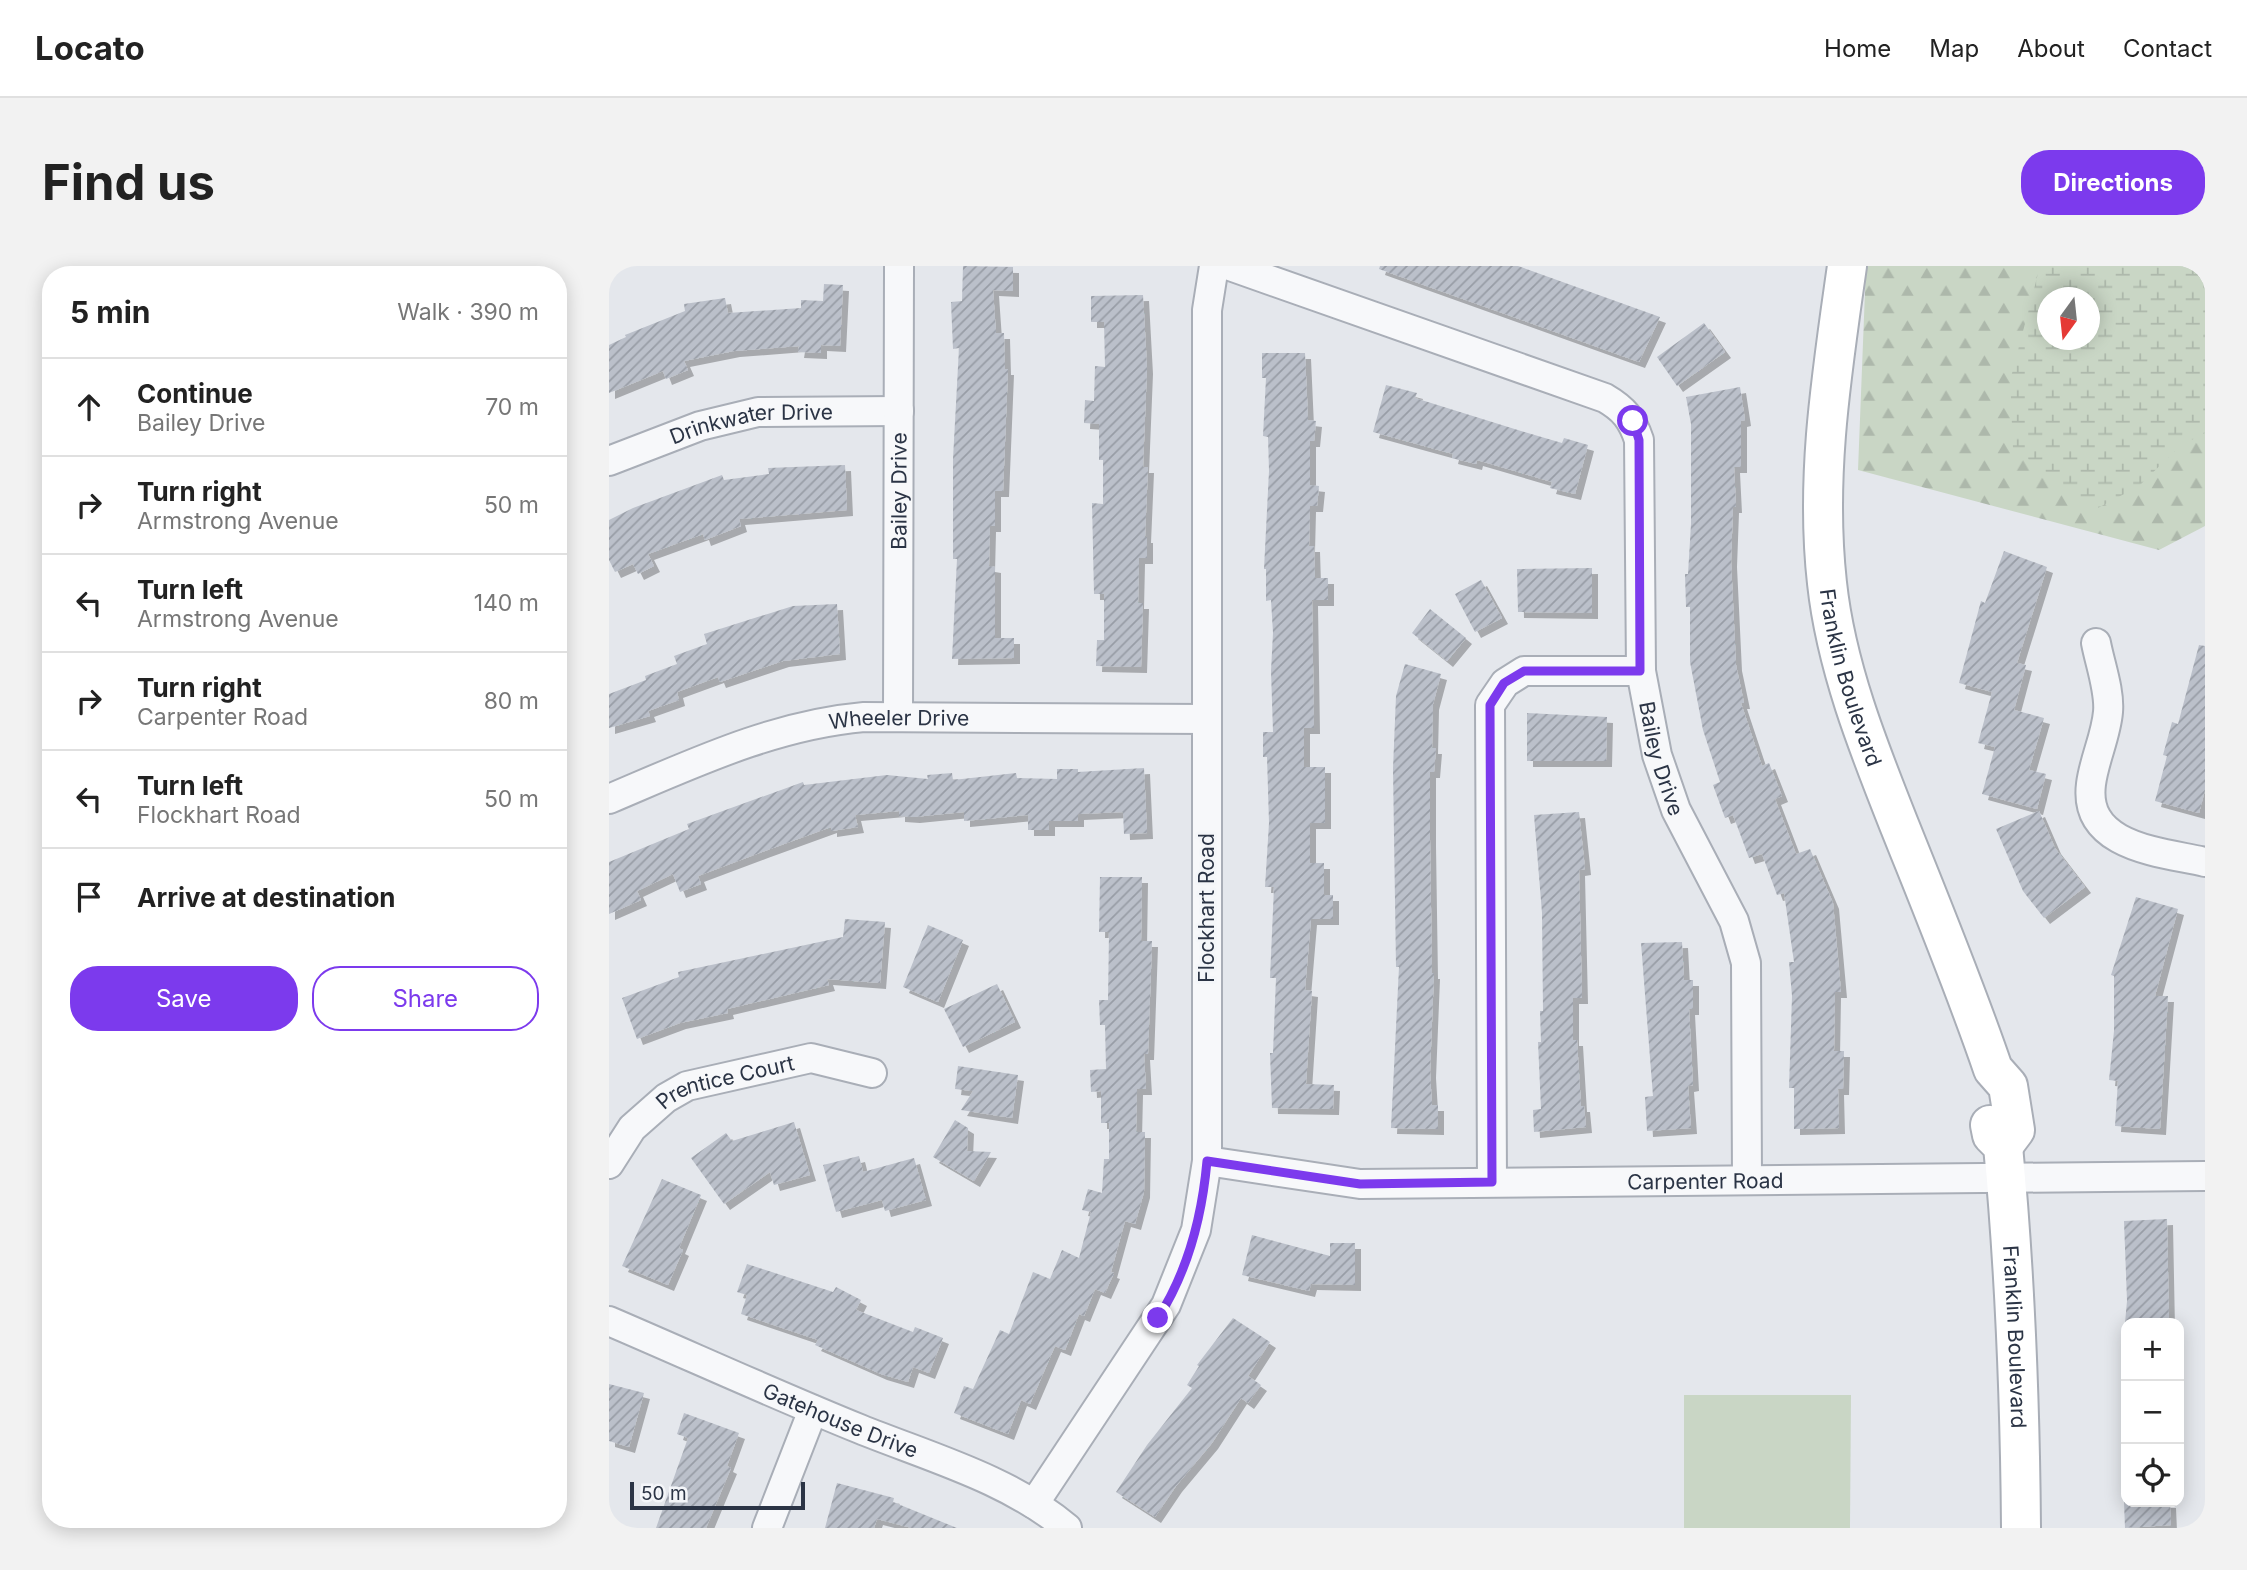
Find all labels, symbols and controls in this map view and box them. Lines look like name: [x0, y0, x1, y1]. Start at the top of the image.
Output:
text: Locato: [35, 28, 145, 68]
text: Home: [1824, 34, 1891, 63]
text: Map: [1929, 34, 1979, 63]
text: About: [2017, 34, 2085, 63]
text: Contact: [2123, 34, 2212, 63]
button: Directions: [2021, 150, 2205, 215]
text: Find us: [42, 153, 215, 212]
north arrow: [2037, 287, 2100, 350]
text: 5 min: [70, 294, 150, 330]
text: Walk · 390 m: [397, 298, 539, 326]
text: Continue: [137, 378, 253, 409]
icon: ahead: [70, 388, 108, 426]
text: 70 m: [485, 393, 539, 421]
street label: Drinkwater Drive: [666, 399, 833, 449]
route start: [1617, 405, 1648, 436]
text: Bailey Drive: [137, 409, 266, 437]
street label: Bailey Drive: [886, 432, 911, 550]
text: Turn right: [137, 476, 262, 507]
icon: right: [70, 486, 108, 524]
text: 50 m: [484, 491, 539, 519]
text: Armstrong Avenue: [137, 507, 339, 535]
text: Turn left: [137, 574, 243, 605]
icon: left: [70, 584, 108, 622]
street label: Franklin Boulevard: [1815, 587, 1888, 770]
text: 140 m: [474, 589, 539, 617]
text: Armstrong Avenue: [137, 605, 339, 633]
text: Turn right: [137, 672, 262, 703]
icon: right: [70, 682, 108, 720]
text: 80 m: [484, 687, 539, 715]
street label: Bailey Drive: [1635, 699, 1689, 819]
text: Carpenter Road: [137, 703, 308, 731]
street label: Wheeler Drive: [827, 704, 969, 734]
text: Turn left: [137, 770, 243, 801]
icon: left: [70, 780, 108, 818]
text: 50 m: [484, 785, 539, 813]
text: Flockhart Road: [137, 801, 301, 829]
street label: Flockhart Road: [1194, 833, 1219, 983]
icon: arrive: [70, 878, 108, 916]
text: Arrive at destination: [137, 882, 396, 913]
button: Save: [70, 966, 298, 1031]
button: Share: [312, 966, 539, 1031]
street label: Prentice Court: [650, 1050, 797, 1114]
street label: Carpenter Road: [1627, 1167, 1784, 1194]
street label: Franklin Boulevard: [1999, 1244, 2032, 1429]
route end: [1142, 1302, 1173, 1333]
map controls: [2121, 1318, 2184, 1507]
button: +: [2121, 1318, 2184, 1381]
street label: Gatehouse Drive: [759, 1377, 922, 1463]
button: −: [2121, 1381, 2184, 1444]
button: locate: [2121, 1444, 2184, 1507]
scale bar: [630, 1479, 805, 1511]
text: 50 m: [641, 1482, 687, 1505]

